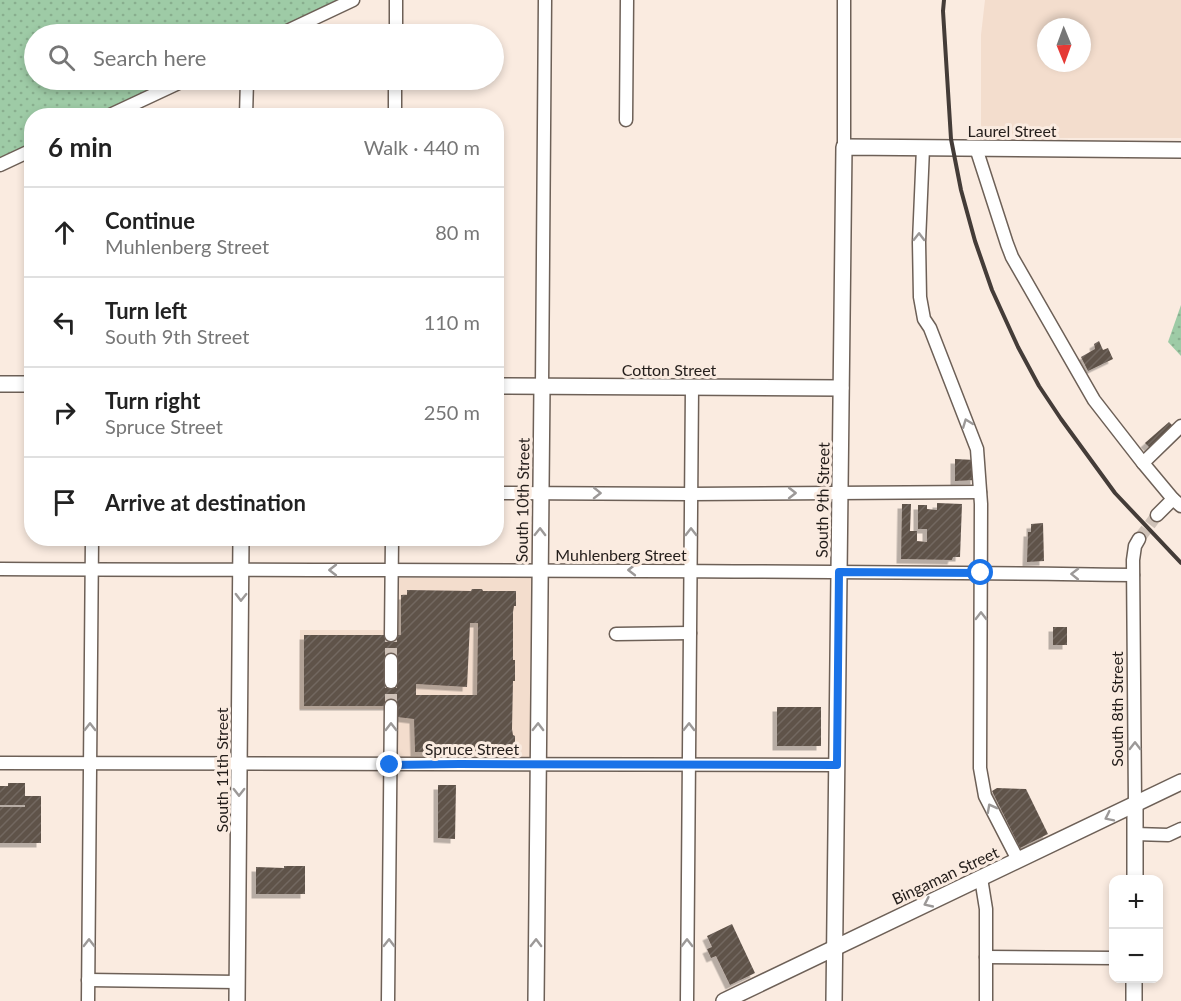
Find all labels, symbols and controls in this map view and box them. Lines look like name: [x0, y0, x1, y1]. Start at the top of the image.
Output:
north arrow: [1037, 18, 1091, 72]
search box: [24, 24, 504, 90]
icon: search: [45, 41, 78, 74]
text: Search here: [93, 44, 206, 71]
street label: Laurel Street: [967, 121, 1057, 140]
text: 6 min: [48, 131, 112, 163]
text: Walk · 440 m: [364, 135, 480, 159]
text: Continue: [105, 207, 195, 234]
icon: ahead: [48, 216, 81, 249]
text: 80 m: [435, 220, 480, 244]
one-way arrow: [913, 232, 926, 241]
text: Muhlenberg Street: [105, 234, 269, 258]
text: Turn left: [105, 297, 187, 324]
icon: left: [48, 306, 81, 339]
text: 110 m: [424, 310, 480, 334]
text: South 9th Street: [105, 324, 249, 348]
street label: Cotton Street: [622, 360, 717, 379]
text: Turn right: [105, 387, 200, 414]
icon: right: [48, 396, 81, 429]
text: 250 m: [424, 400, 480, 424]
text: Spruce Street: [105, 414, 223, 438]
one-way arrow: [962, 418, 974, 429]
street label: South 10th Street: [511, 437, 533, 563]
street label: South 9th Street: [811, 442, 833, 558]
icon: arrive: [48, 486, 81, 519]
one-way arrow: [592, 487, 601, 499]
one-way arrow: [787, 487, 796, 499]
text: Arrive at destination: [105, 489, 306, 516]
one-way arrow: [534, 527, 546, 536]
one-way arrow: [684, 527, 697, 536]
street label: Muhlenberg Street: [555, 545, 687, 564]
route start: [967, 559, 993, 585]
one-way arrow: [329, 564, 338, 576]
one-way arrow: [627, 564, 636, 576]
one-way arrow: [1070, 568, 1079, 580]
one-way arrow: [235, 592, 247, 601]
one-way arrow: [974, 611, 987, 620]
street label: South 8th Street: [1107, 651, 1126, 767]
street label: South 11th Street: [212, 707, 231, 832]
one-way arrow: [84, 722, 96, 731]
one-way arrow: [385, 722, 397, 731]
one-way arrow: [532, 722, 544, 731]
one-way arrow: [683, 722, 695, 731]
street label: Spruce Street: [425, 739, 519, 758]
one-way arrow: [1128, 741, 1141, 750]
route end: [376, 751, 402, 777]
one-way arrow: [233, 787, 245, 796]
one-way arrow: [987, 804, 998, 815]
one-way arrow: [1105, 809, 1116, 821]
street label: Bingaman Street: [889, 842, 1002, 908]
map controls: [1109, 875, 1163, 983]
button: +: [1109, 875, 1163, 929]
one-way arrow: [923, 896, 934, 908]
button: −: [1109, 929, 1163, 983]
one-way arrow: [83, 938, 95, 947]
one-way arrow: [382, 938, 395, 947]
one-way arrow: [530, 938, 542, 947]
one-way arrow: [681, 938, 693, 947]

